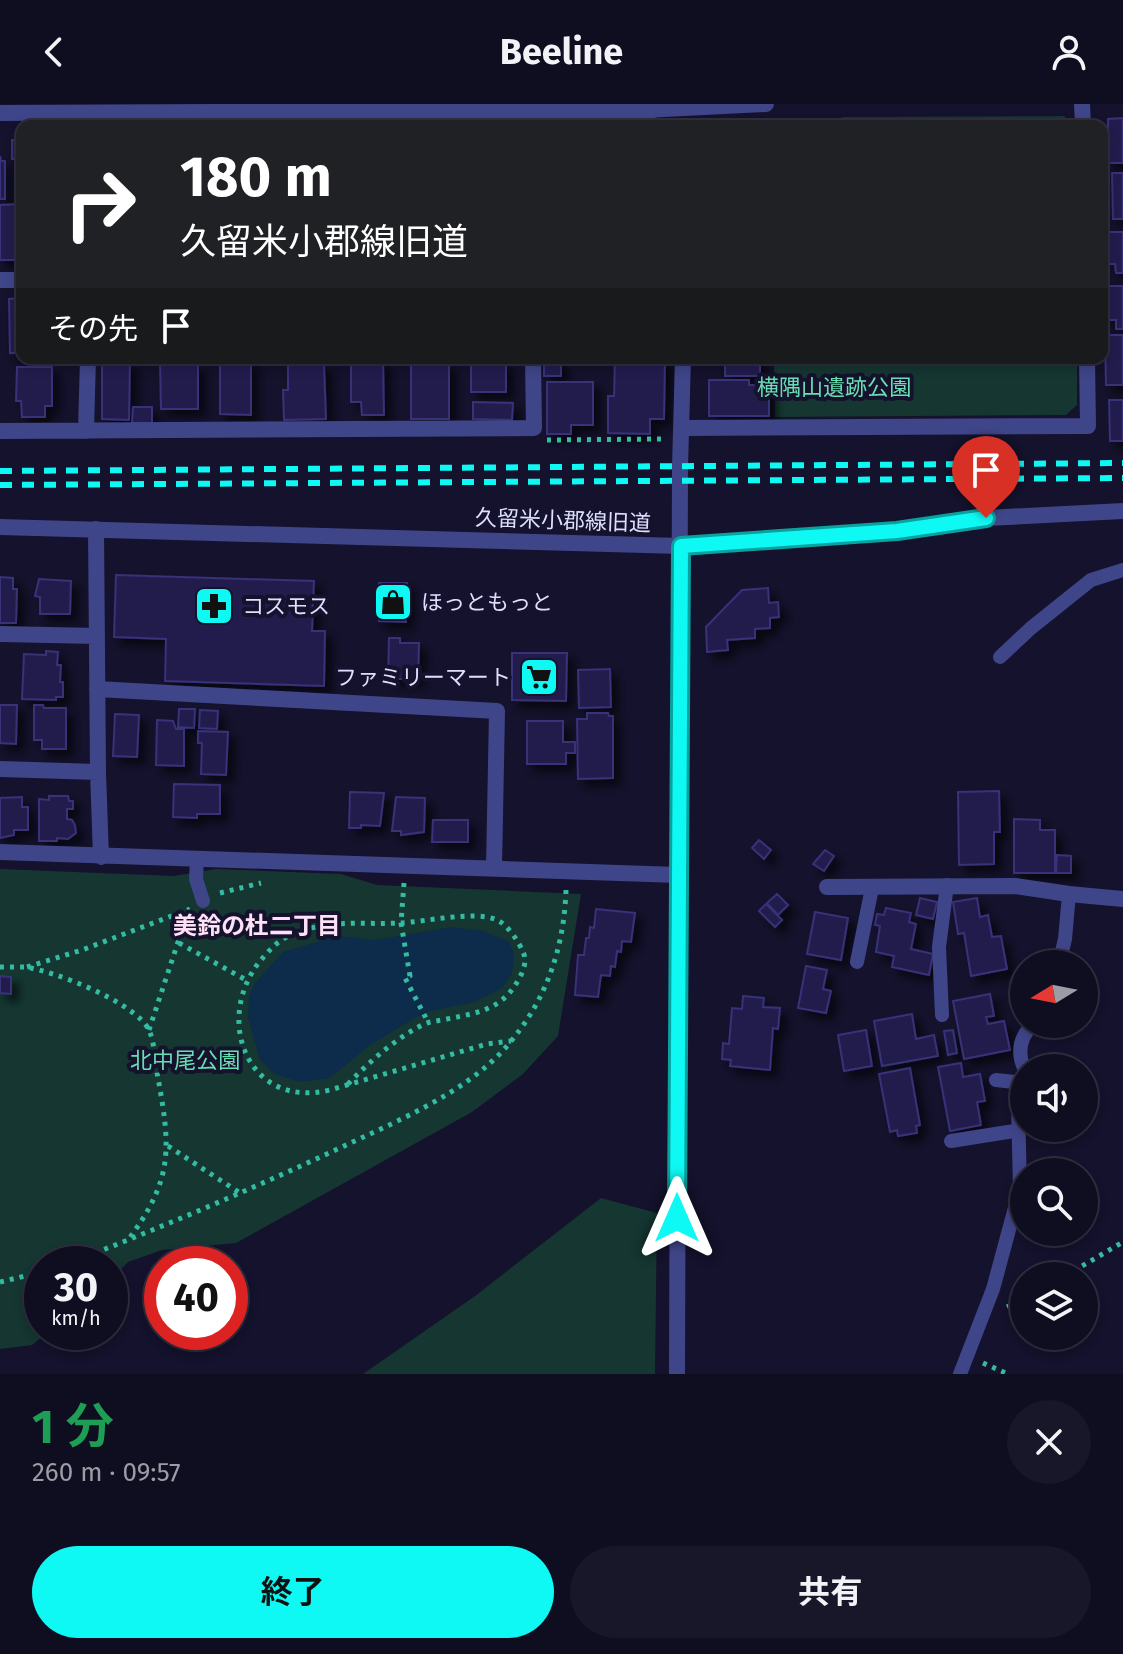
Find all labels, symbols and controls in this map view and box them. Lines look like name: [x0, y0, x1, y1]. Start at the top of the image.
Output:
icon: back: [32, 30, 76, 74]
text: Beeline: [500, 30, 623, 74]
icon: person: [1047, 30, 1091, 74]
text: 180 m: [180, 144, 332, 211]
icon: right: [48, 152, 152, 256]
text: 久留米小郡線旧道: [180, 220, 468, 264]
icon: arrive: [154, 304, 198, 348]
text: その先: [48, 311, 138, 347]
park label: 横隅山遺跡公園: [757, 374, 911, 401]
pin: [952, 436, 1020, 518]
icon: arrive: [964, 448, 1008, 492]
street label: 久留米小郡線旧道: [475, 504, 651, 537]
shop icon: ほっともっと: [372, 581, 414, 623]
pharmacy icon: コスモス: [193, 585, 235, 627]
place label: ほっともっと: [421, 589, 553, 616]
place label: コスモス: [242, 593, 330, 620]
supermarket icon: ファミリーマート: [518, 656, 560, 698]
place label: ファミリーマート: [335, 664, 511, 691]
district label: 美鈴の杜二丁目: [173, 912, 341, 940]
north arrow: [1010, 950, 1098, 1038]
map controls: [1010, 950, 1098, 1350]
park label: 北中尾公園: [130, 1047, 240, 1074]
button: sound: [1010, 1054, 1098, 1142]
button: search: [1010, 1158, 1098, 1246]
position arrow: [635, 1176, 719, 1260]
speed limit sign: 40: [144, 1246, 248, 1350]
button: layers: [1010, 1262, 1098, 1350]
text: 30: [54, 1264, 98, 1312]
text: km/h: [51, 1306, 101, 1330]
text: 1 分: [32, 1398, 114, 1456]
button: close: [1007, 1400, 1091, 1484]
text: 260 m · 09:57: [32, 1457, 181, 1488]
button: 終了: [32, 1546, 554, 1638]
button: 共有: [570, 1546, 1091, 1638]

